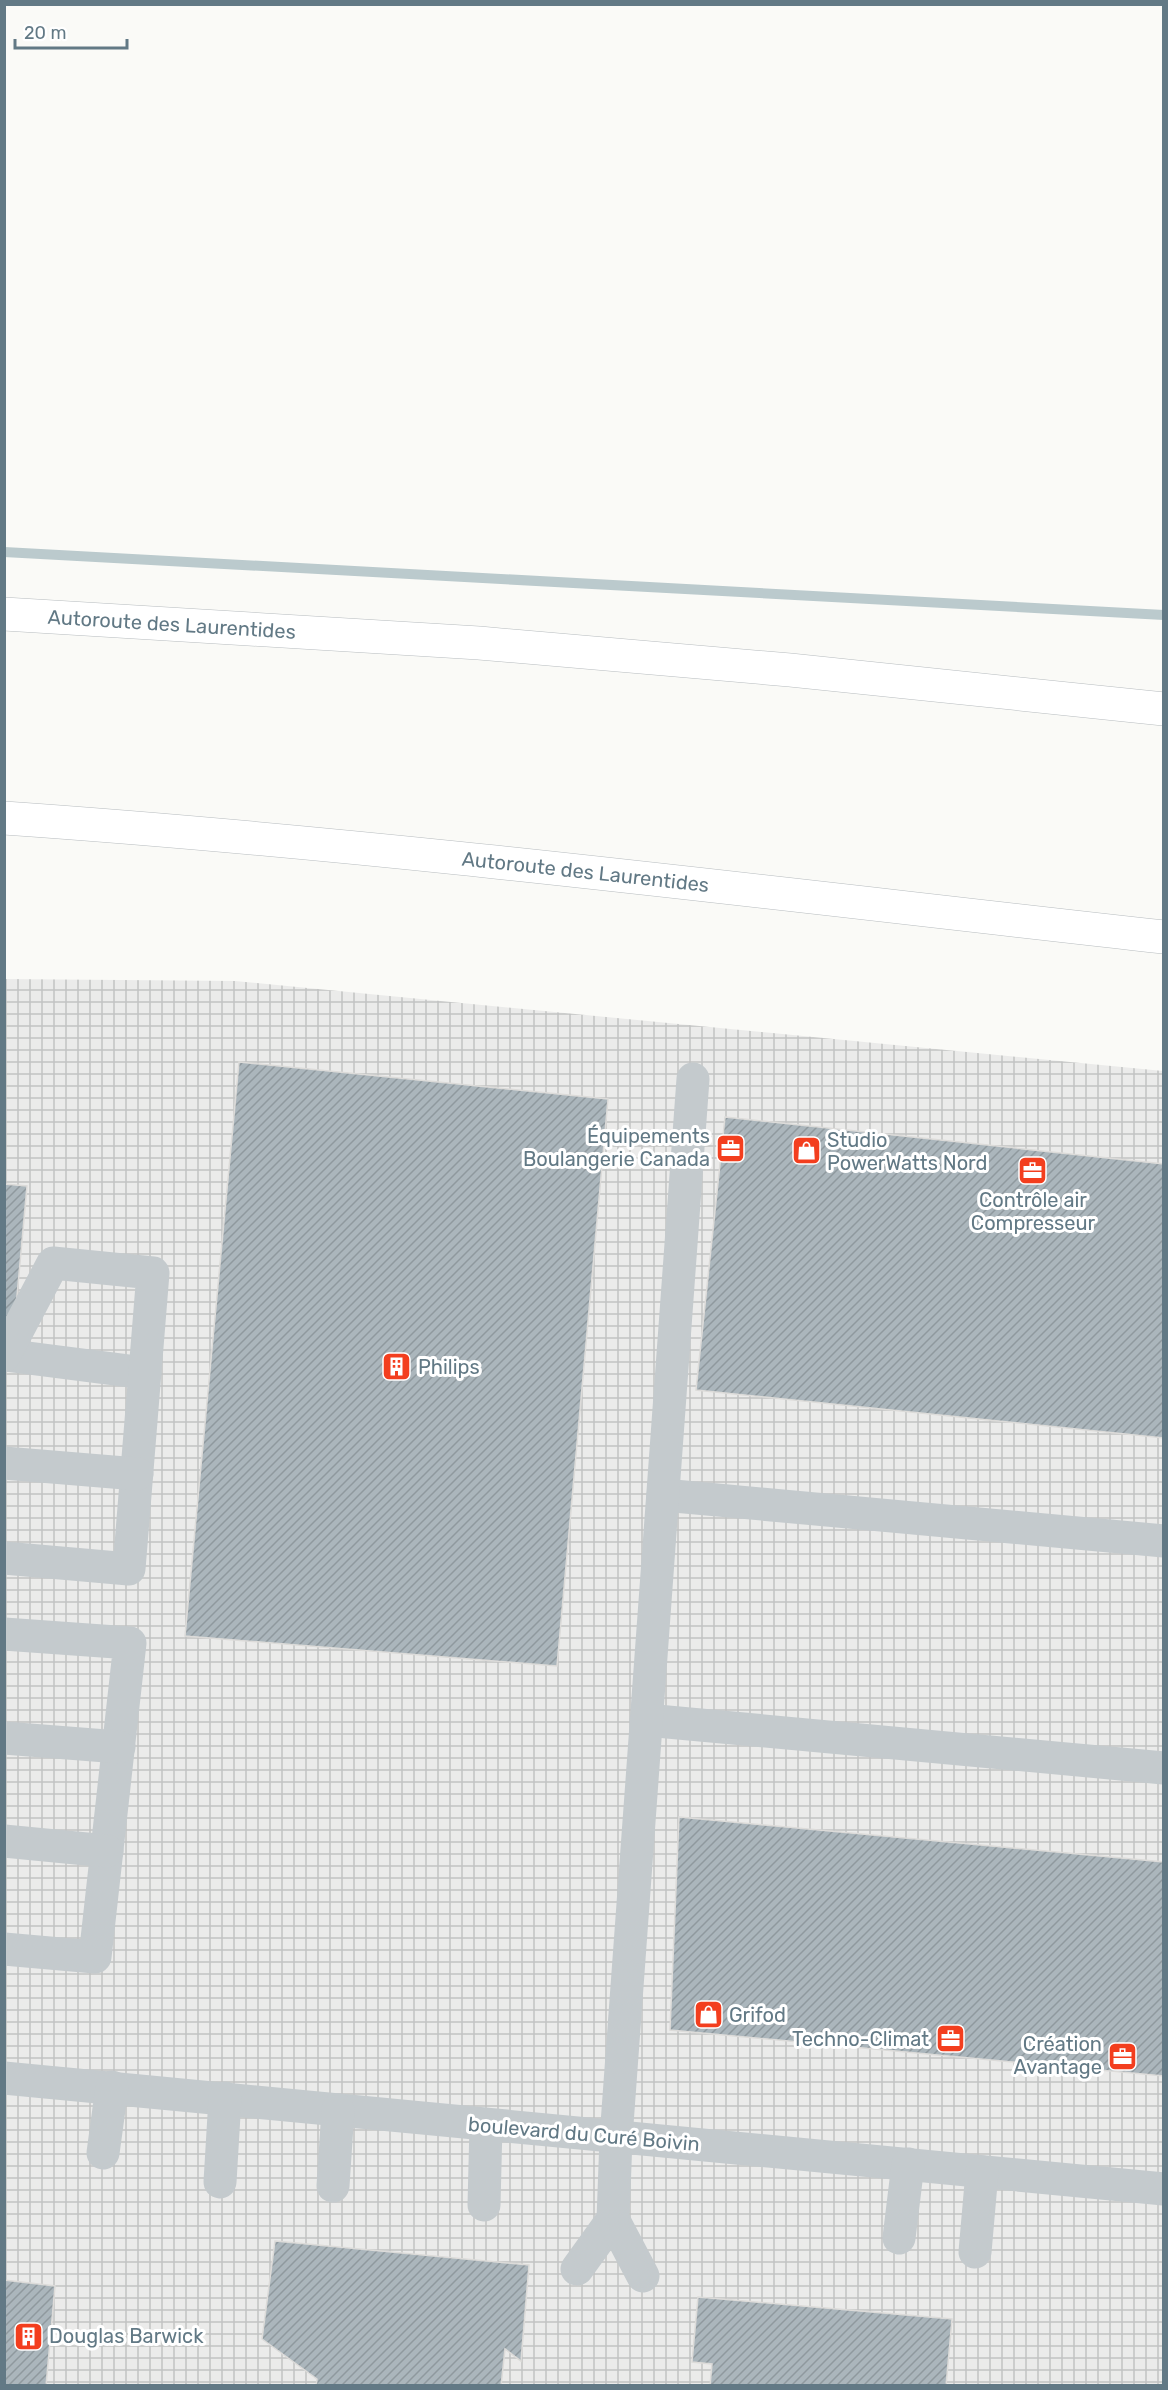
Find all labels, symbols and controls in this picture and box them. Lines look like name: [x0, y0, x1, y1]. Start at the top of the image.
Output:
scale bar: [15, 12, 128, 50]
text: 20 m: [24, 22, 66, 44]
street label: Autoroute des Laurentides: [47, 605, 297, 644]
street label: Autoroute des Laurentides: [461, 847, 710, 897]
place label: Équipements Boulangerie Canada: [523, 1124, 710, 1171]
place label: Studio PowerWatts Nord: [827, 1128, 987, 1175]
office icon: Équipements Boulangerie Canada: [715, 1132, 747, 1164]
shop icon: Studio PowerWatts Nord: [790, 1135, 822, 1167]
office icon: Contrôle air Compresseur: [1017, 1154, 1049, 1186]
place label: Contrôle air Compresseur: [971, 1188, 1096, 1235]
building icon: Philips: [381, 1351, 413, 1383]
place label: Philips: [418, 1355, 480, 1379]
shop icon: Grifod: [692, 1999, 724, 2031]
place label: Grifod: [729, 2003, 786, 2027]
office icon: Techno-Climat: [934, 2023, 966, 2055]
place label: Techno-Climat: [792, 2027, 929, 2051]
place label: Création Avantage: [1014, 2032, 1102, 2079]
office icon: Création Avantage: [1107, 2040, 1139, 2072]
street label: boulevard du Curé Boivin: [467, 2112, 701, 2156]
building icon: Douglas Barwick: [12, 2320, 44, 2352]
place label: Douglas Barwick: [49, 2324, 204, 2348]

